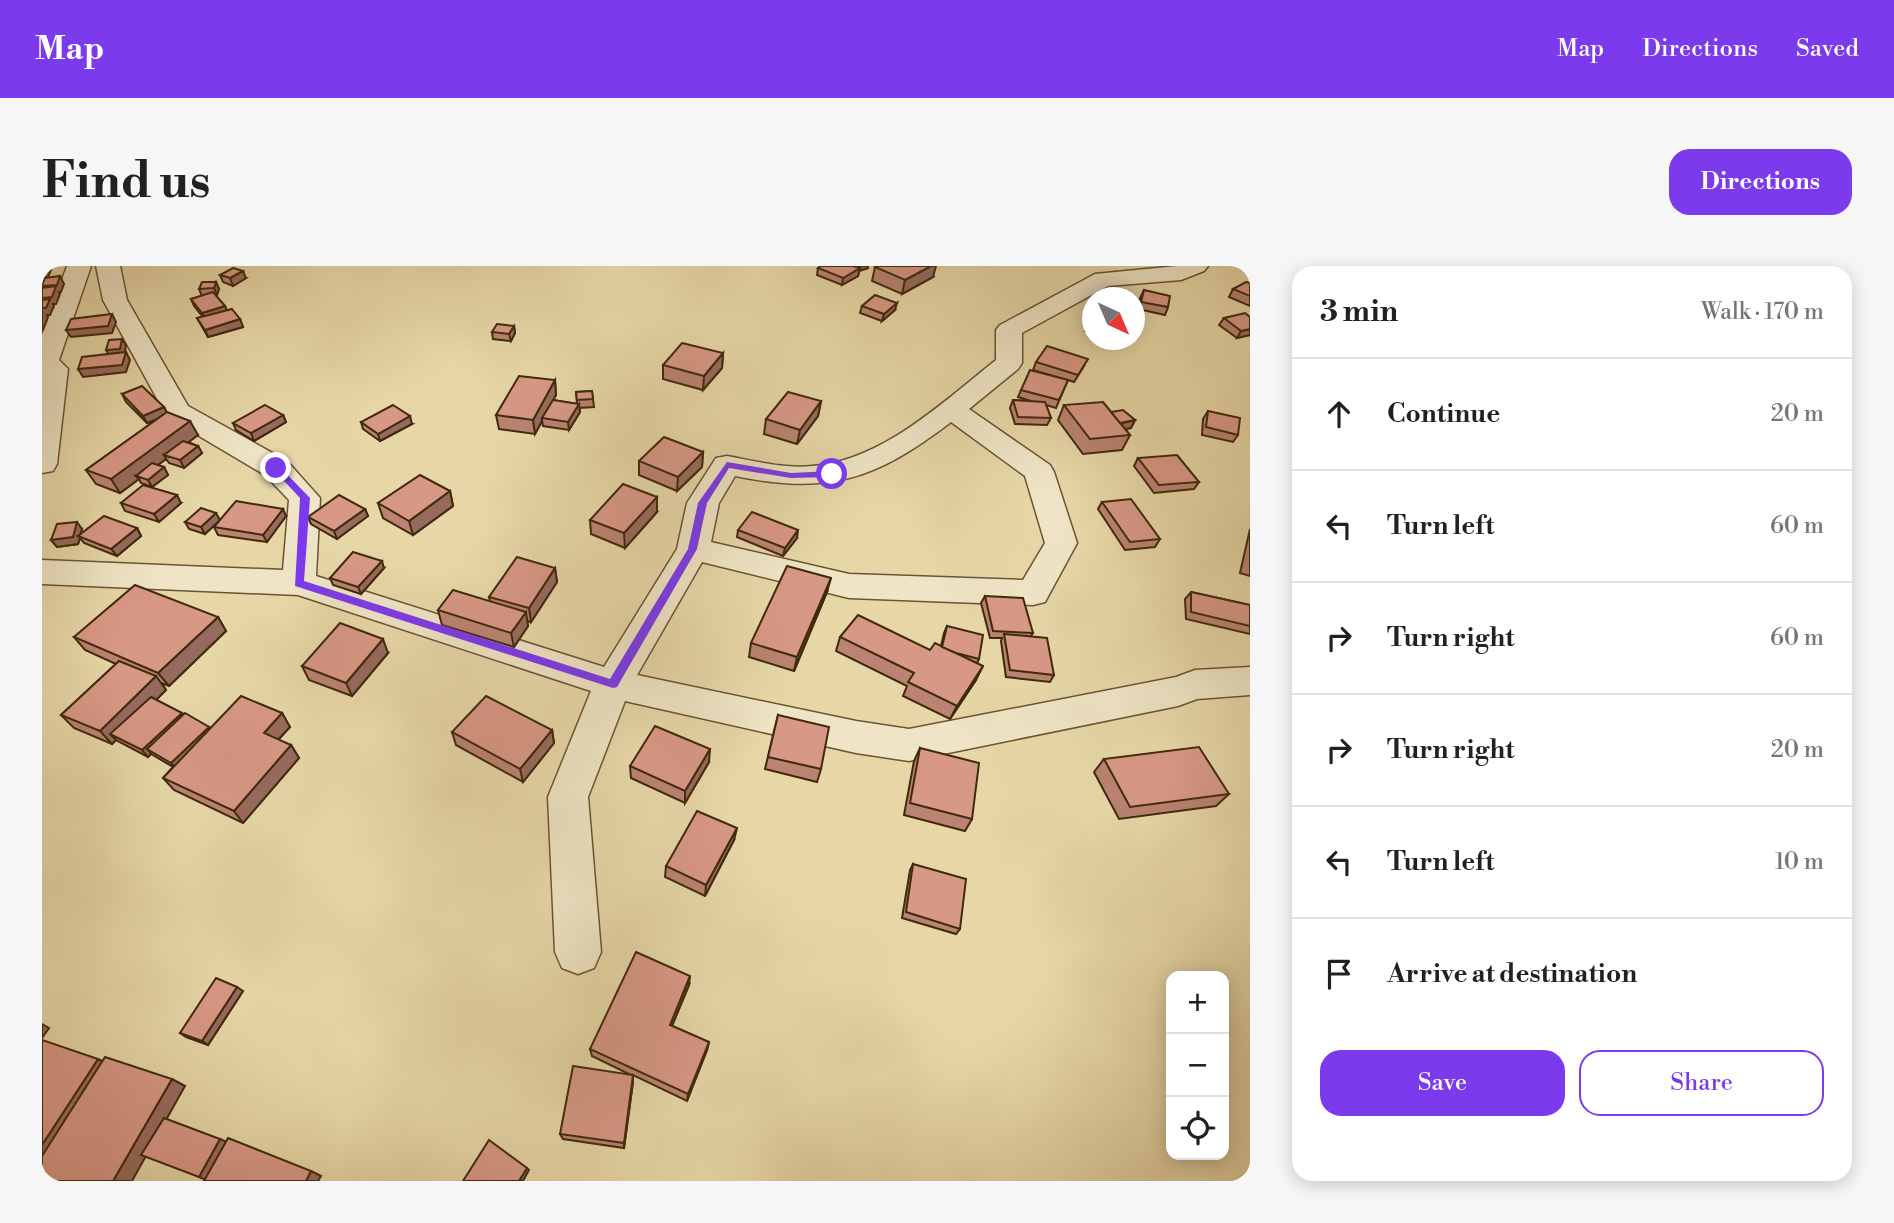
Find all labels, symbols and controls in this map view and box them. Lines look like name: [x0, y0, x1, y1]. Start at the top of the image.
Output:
text: Map: [35, 29, 104, 70]
text: Map: [1557, 34, 1604, 64]
text: Directions: [1642, 34, 1758, 64]
text: Saved: [1796, 34, 1859, 64]
button: Directions: [1669, 149, 1852, 215]
text: Find us: [42, 152, 211, 213]
north arrow: [1082, 287, 1145, 350]
text: 3 min: [1320, 293, 1398, 331]
text: Walk · 170 m: [1701, 298, 1824, 326]
icon: ahead: [1320, 395, 1358, 433]
text: Continue: [1387, 398, 1500, 430]
text: 20 m: [1771, 400, 1824, 428]
route end: [260, 452, 291, 483]
route start: [816, 458, 847, 489]
icon: left: [1320, 507, 1358, 545]
text: Turn left: [1387, 510, 1495, 542]
text: 60 m: [1770, 512, 1824, 540]
icon: right: [1320, 619, 1358, 657]
text: Turn right: [1387, 622, 1515, 654]
text: 60 m: [1770, 624, 1824, 652]
icon: right: [1320, 731, 1358, 769]
text: Turn right: [1387, 734, 1515, 766]
text: 20 m: [1771, 736, 1824, 764]
icon: left: [1320, 843, 1358, 881]
text: Turn left: [1387, 846, 1495, 878]
text: 10 m: [1775, 848, 1824, 876]
icon: arrive: [1320, 955, 1358, 993]
text: Arrive at destination: [1387, 958, 1637, 990]
map controls: [1166, 971, 1229, 1160]
button: +: [1166, 971, 1229, 1034]
button: −: [1166, 1034, 1229, 1097]
button: Save: [1320, 1050, 1565, 1116]
button: Share: [1579, 1050, 1824, 1116]
button: locate: [1166, 1097, 1229, 1160]

